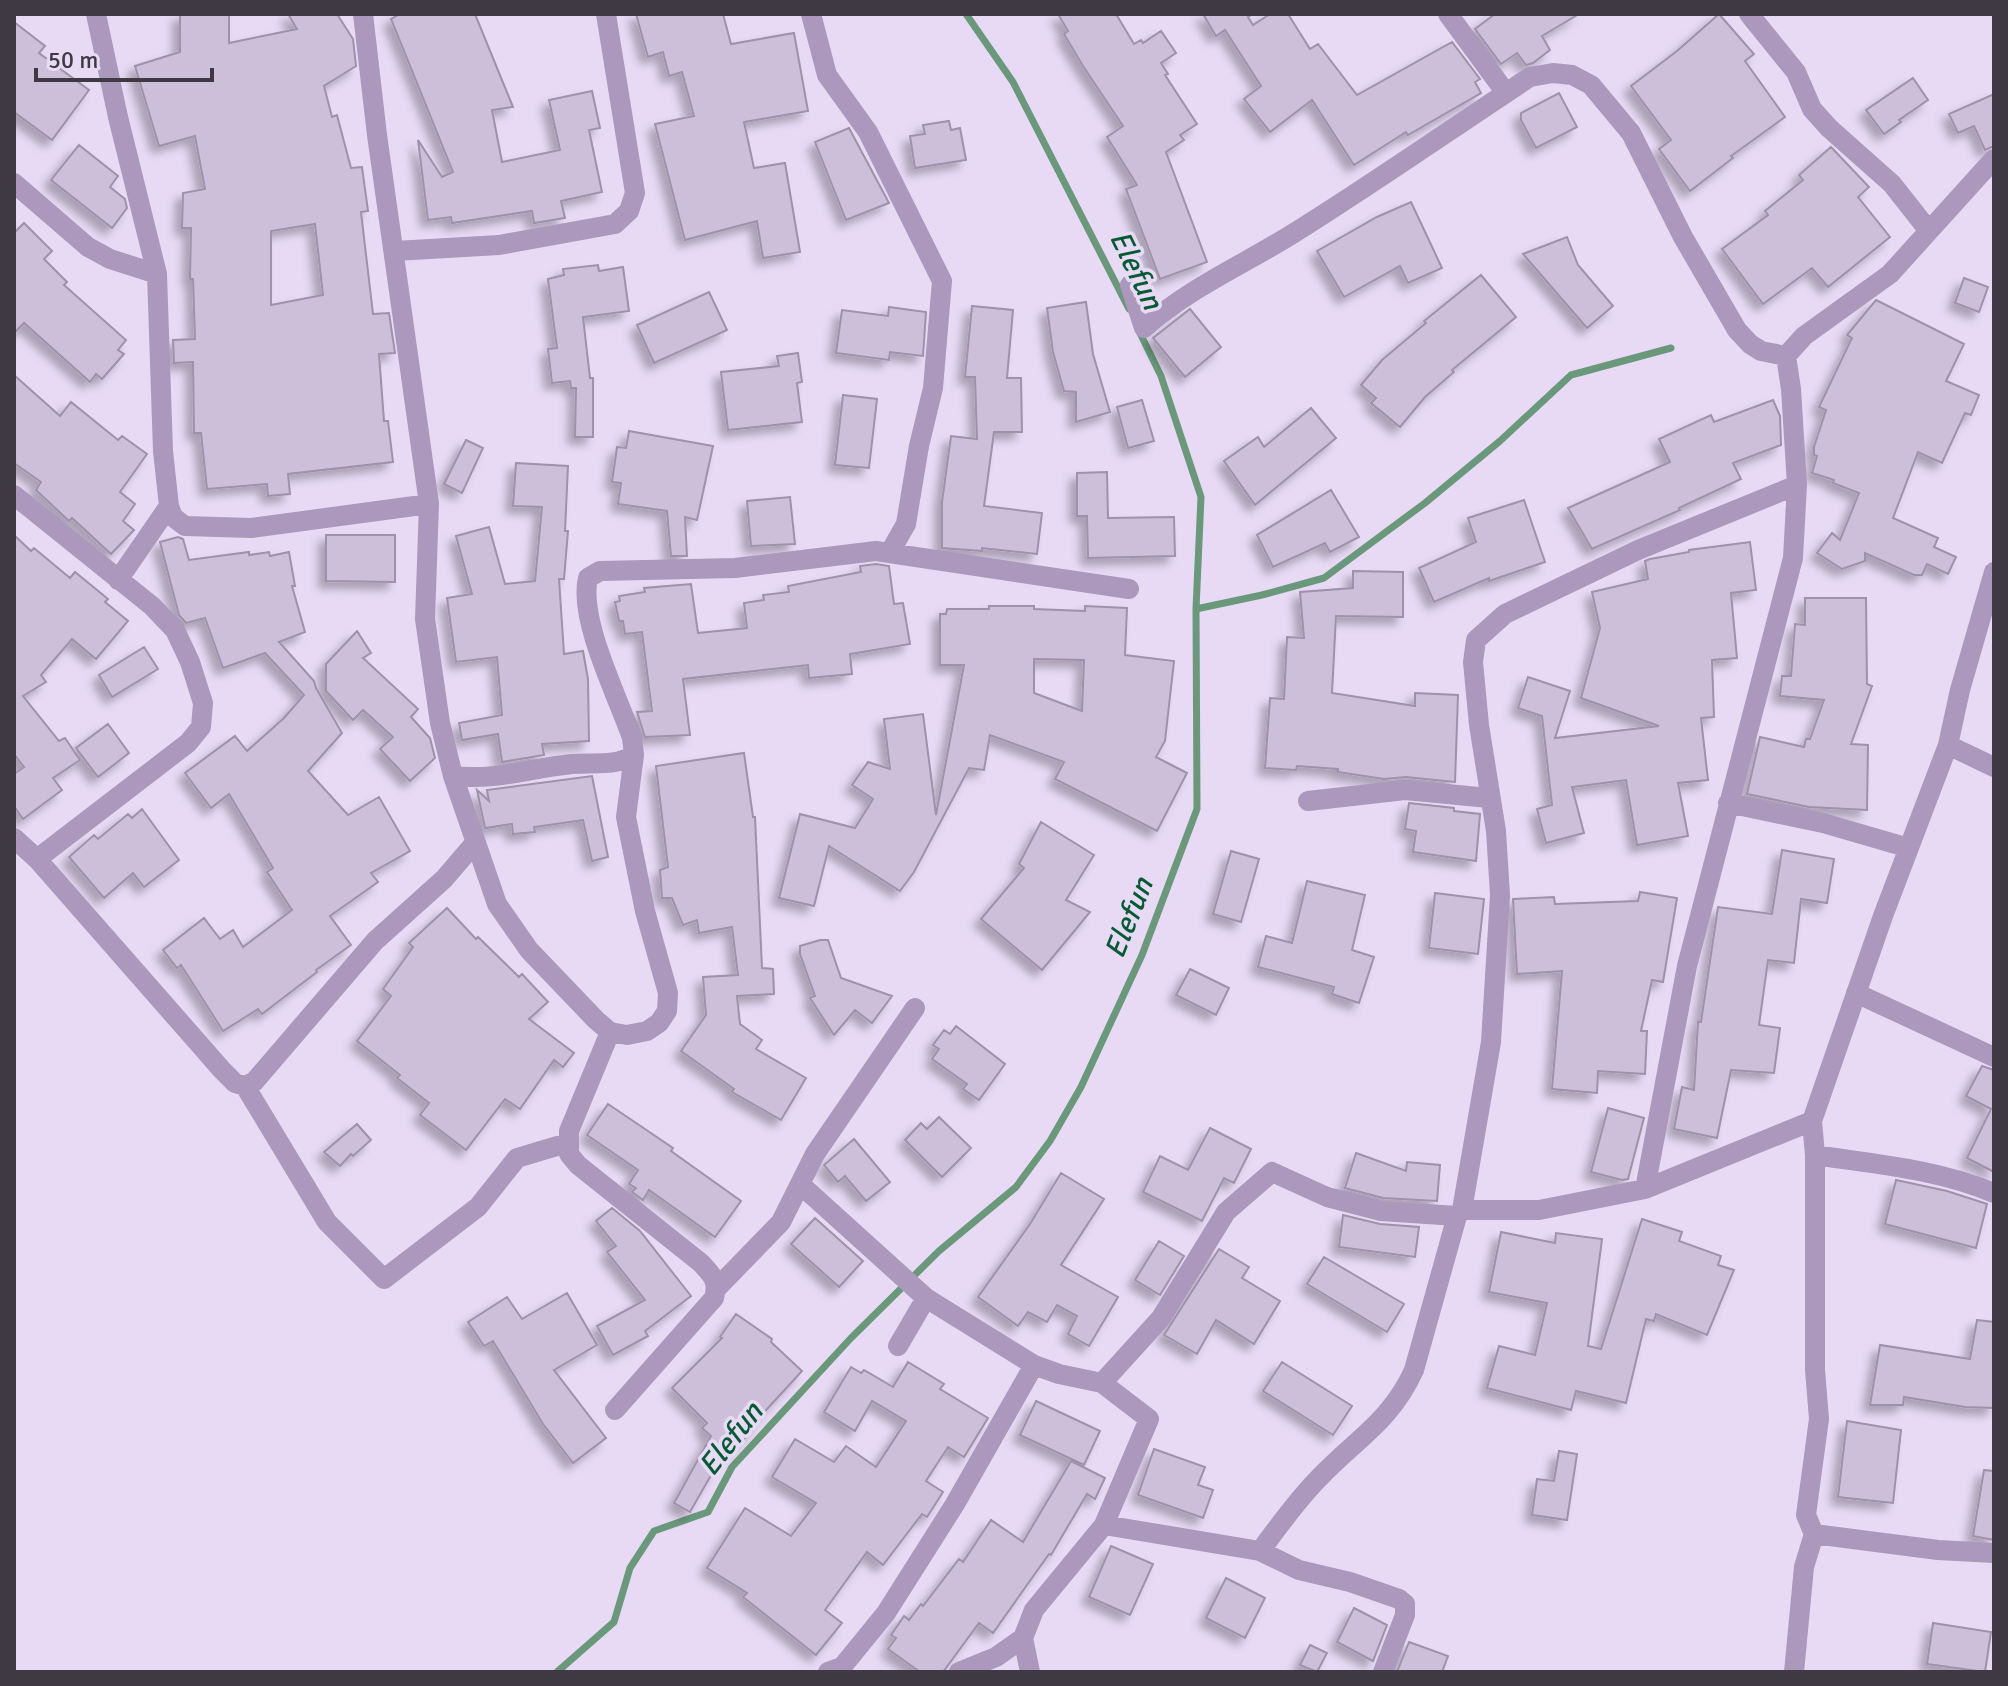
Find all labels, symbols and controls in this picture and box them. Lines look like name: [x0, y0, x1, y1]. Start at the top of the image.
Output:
scale bar: [36, 32, 212, 82]
text: 50 m: [48, 45, 98, 75]
water label: Elefun: [1101, 224, 1172, 317]
water label: Elefun: [1096, 871, 1162, 964]
water label: Elefun: [691, 1393, 772, 1483]

